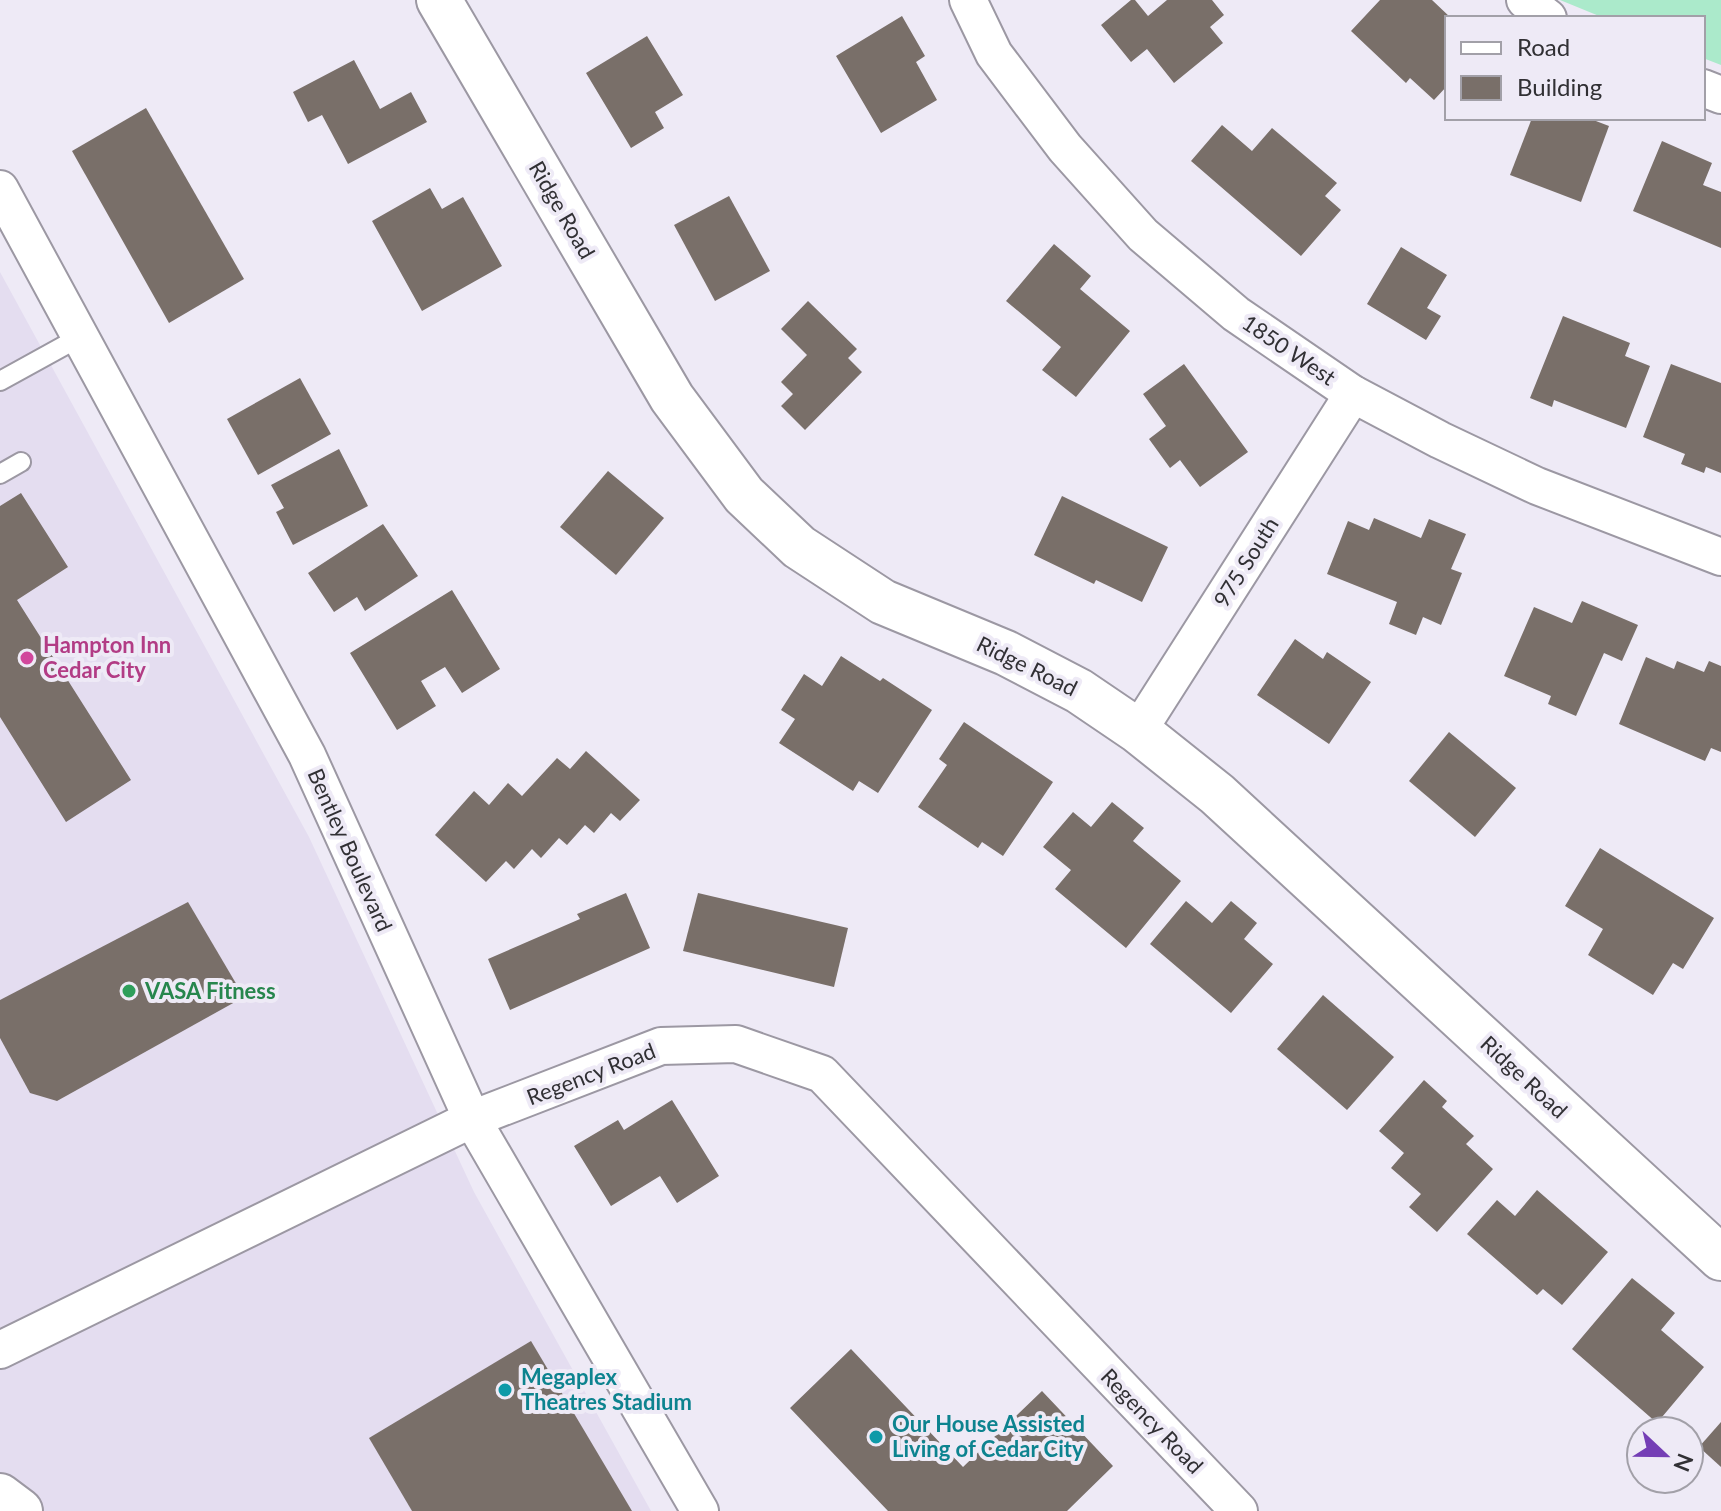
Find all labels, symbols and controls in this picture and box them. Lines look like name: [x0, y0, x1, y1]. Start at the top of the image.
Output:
legend: [1445, 16, 1705, 120]
text: Road: [1517, 32, 1570, 61]
text: Building: [1517, 72, 1602, 101]
street label: Ridge Road: [524, 156, 601, 264]
street label: 1850 West: [1237, 308, 1341, 391]
street label: 975 South: [1207, 512, 1284, 612]
street label: Ridge Road: [973, 630, 1082, 701]
place label: Hampton Inn Cedar City: [43, 631, 171, 683]
marker: Hampton Inn Cedar City: [18, 649, 36, 667]
street label: Bentley Boulevard: [302, 764, 399, 936]
place label: VASA Fitness: [144, 977, 276, 1004]
marker: VASA Fitness: [120, 982, 138, 1000]
street label: Ridge Road: [1475, 1030, 1573, 1124]
street label: Regency Road: [523, 1037, 659, 1110]
place label: Megaplex Theatres Stadium: [521, 1363, 692, 1415]
street label: Regency Road: [1096, 1363, 1209, 1479]
marker: Megaplex Theatres Stadium: [496, 1381, 514, 1399]
place label: Our House Assisted Living of Cedar City: [892, 1410, 1085, 1462]
north arrow: [1625, 1415, 1705, 1495]
marker: Our House Assisted Living of Cedar City: [867, 1428, 885, 1446]
text: N: [1668, 1450, 1700, 1476]

